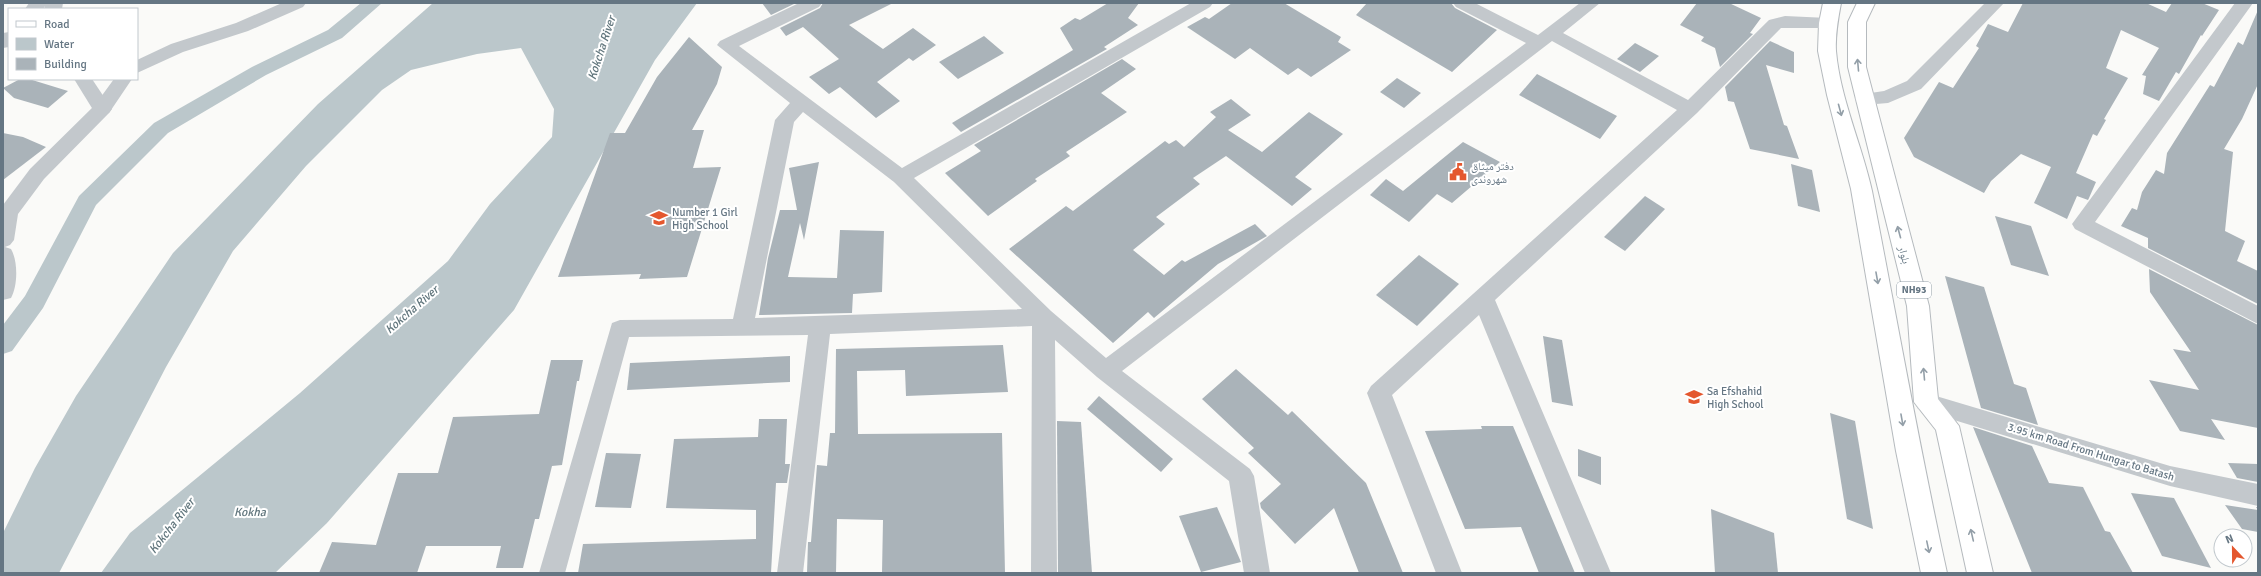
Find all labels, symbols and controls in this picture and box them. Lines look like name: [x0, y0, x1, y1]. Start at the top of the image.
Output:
legend: [8, 8, 138, 80]
water label: Kokcha River: [585, 13, 620, 82]
text: Road: [44, 17, 70, 32]
text: Water: [44, 37, 75, 52]
text: Building: [44, 57, 87, 72]
one-way arrow: [1854, 59, 1862, 72]
one-way arrow: [1837, 103, 1844, 116]
place label: دفتر میثاق شهروندی: [1471, 160, 1514, 186]
public building icon: دفتر میثاق شهروندی: [1448, 162, 1468, 182]
place label: Number 1 Girl High School: [672, 206, 738, 232]
school or university icon: Number 1 Girl High School: [649, 208, 669, 228]
one-way arrow: [1894, 226, 1902, 239]
street label: بلوار: [1895, 244, 1913, 265]
one-way arrow: [1873, 271, 1881, 284]
water label: Kokcha River: [382, 282, 443, 337]
road number: NH93: [1897, 282, 1931, 298]
one-way arrow: [1920, 368, 1927, 381]
place label: Sa Efshahid High School: [1707, 385, 1764, 411]
school or university icon: Sa Efshahid High School: [1684, 387, 1704, 407]
one-way arrow: [1898, 413, 1906, 426]
street label: 3.95 km Road From Hungar to Batash: [2006, 420, 2176, 484]
water label: Kokcha River: [146, 494, 199, 557]
water label: Kokha: [234, 505, 267, 520]
north arrow: [2213, 528, 2253, 568]
one-way arrow: [1967, 529, 1975, 542]
text: N: [2223, 532, 2235, 547]
one-way arrow: [1925, 540, 1933, 553]

